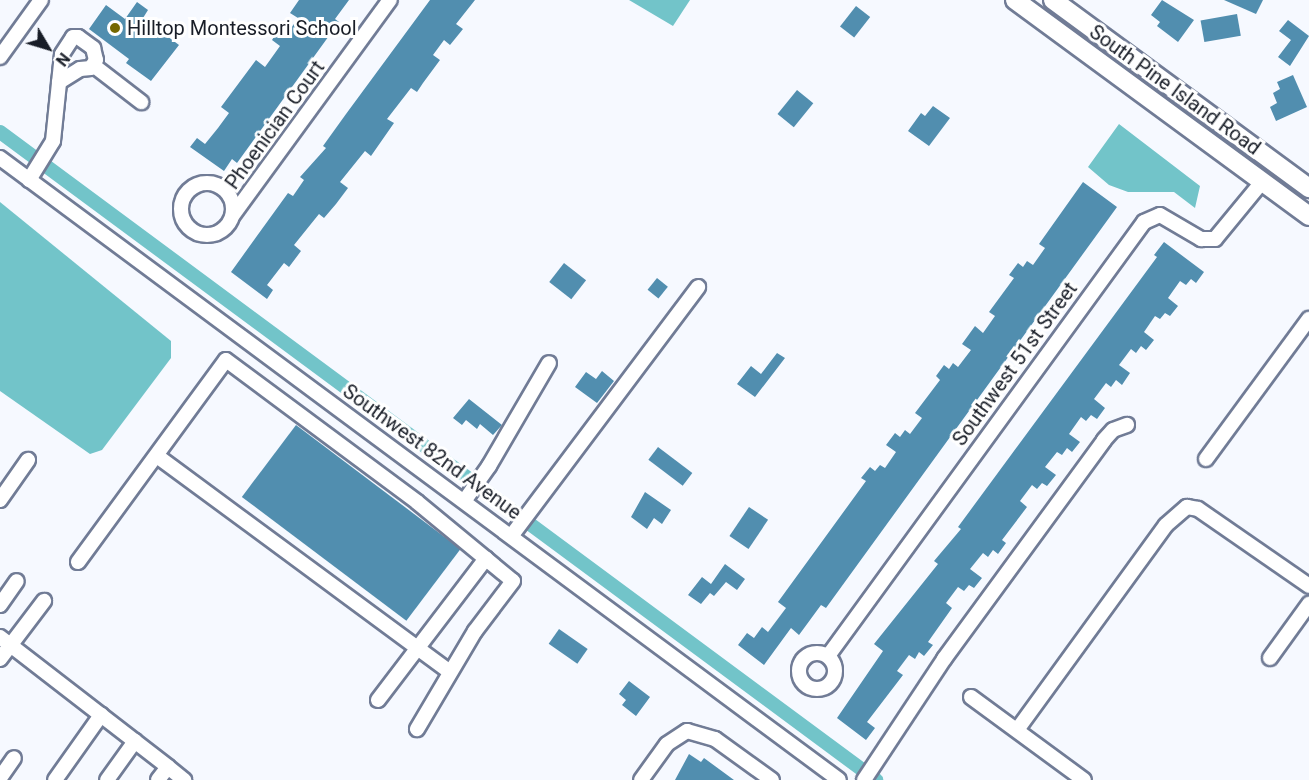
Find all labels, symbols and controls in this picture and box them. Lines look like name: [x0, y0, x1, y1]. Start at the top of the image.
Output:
place label: Hilltop Montessori School: [127, 16, 357, 40]
north arrow: [18, 18, 78, 78]
street label: South Pine Island Road: [1085, 20, 1265, 160]
marker: Hilltop Montessori School: [108, 21, 122, 35]
text: N: [52, 49, 74, 70]
street label: Phoenician Court: [220, 56, 330, 194]
street label: Southwest 51st Street: [948, 278, 1082, 450]
street label: Southwest 82nd Avenue: [338, 379, 526, 525]

